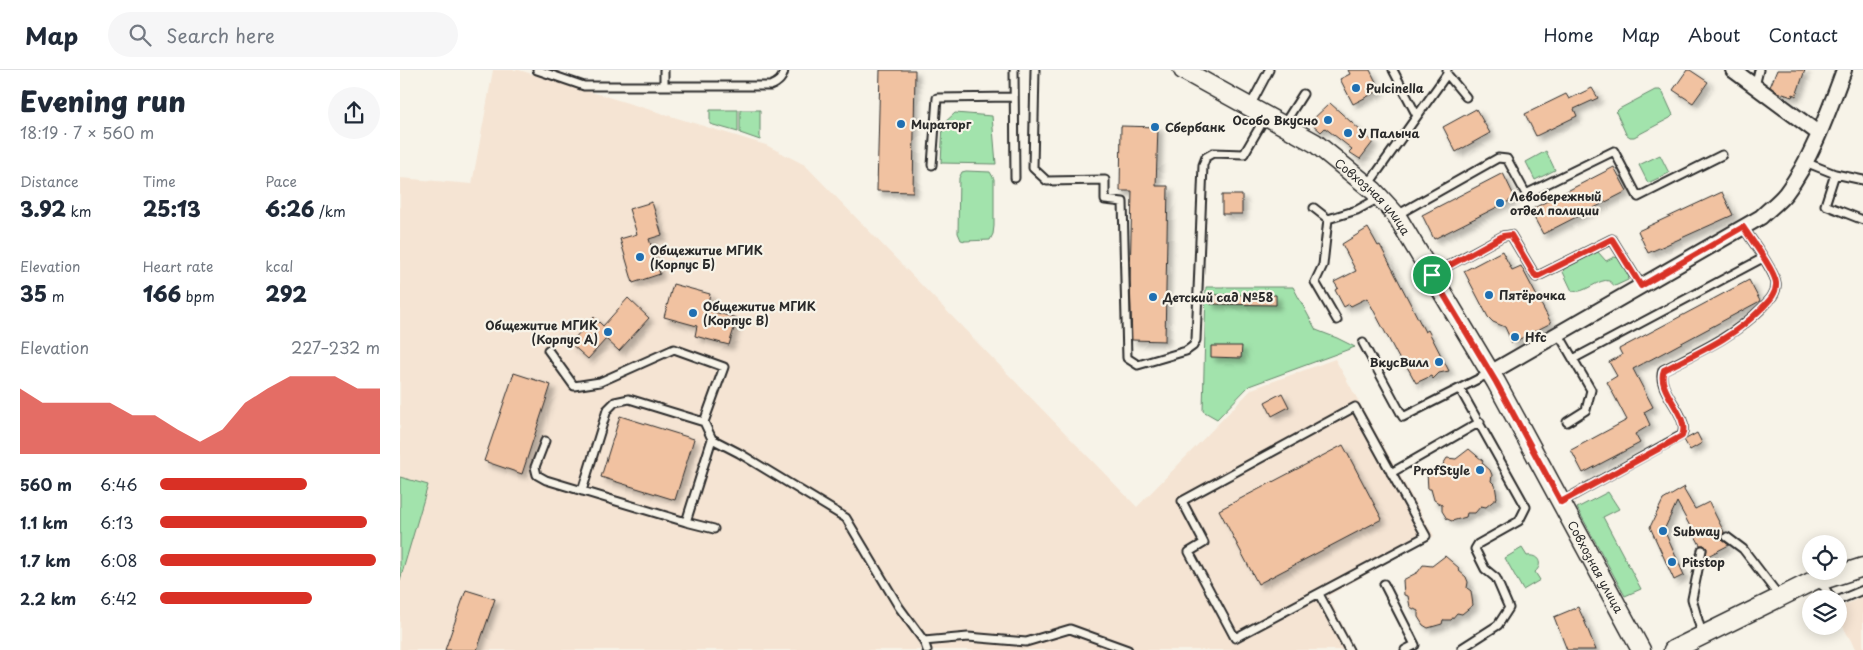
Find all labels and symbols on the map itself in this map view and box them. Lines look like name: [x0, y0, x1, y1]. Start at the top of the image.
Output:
place label: Pulcinella: [1366, 79, 1424, 97]
marker: Pulcinella: [1350, 82, 1362, 94]
place label: Особо Вкусно: [1233, 111, 1318, 129]
marker: Особо Вкусно: [1322, 114, 1334, 126]
place label: Мираторг: [911, 115, 972, 133]
marker: Мираторг: [895, 118, 907, 130]
place label: Сбербанк: [1165, 118, 1226, 136]
marker: Сбербанк: [1149, 121, 1161, 133]
place label: У Палыча: [1358, 124, 1420, 142]
marker: У Палыча: [1342, 127, 1354, 139]
street label: Совхозная улица: [1331, 154, 1415, 239]
place label: Левобережный отдел полиции: [1510, 187, 1602, 219]
marker: Левобережный отдел полиции: [1494, 197, 1506, 209]
place label: Общежитие МГИК (Корпус Б): [650, 241, 763, 273]
marker: Общежитие МГИК (Корпус Б): [634, 251, 646, 263]
pin: [1411, 254, 1453, 296]
place label: Пятёрочка: [1499, 286, 1566, 304]
place label: Детский сад №58: [1162, 288, 1273, 306]
marker: Пятёрочка: [1483, 289, 1495, 301]
marker: Детский сад №58: [1147, 291, 1159, 303]
place label: Общежитие МГИК (Корпус В): [703, 297, 816, 329]
marker: Общежитие МГИК (Корпус В): [687, 307, 699, 319]
place label: Общежитие МГИК (Корпус А): [485, 316, 598, 348]
marker: Общежитие МГИК (Корпус А): [602, 326, 614, 338]
place label: Hfc: [1525, 328, 1547, 346]
marker: Hfc: [1509, 331, 1521, 343]
place label: ВкусВилл: [1369, 353, 1429, 371]
marker: ВкусВилл: [1433, 356, 1445, 368]
place label: ProfStyle: [1413, 461, 1470, 479]
marker: ProfStyle: [1474, 464, 1486, 476]
street label: Совхозная улица: [1564, 517, 1628, 616]
place label: Subway: [1673, 522, 1720, 540]
marker: Subway: [1657, 525, 1669, 537]
place label: Pitstop: [1682, 553, 1725, 571]
marker: Pitstop: [1666, 556, 1678, 568]

